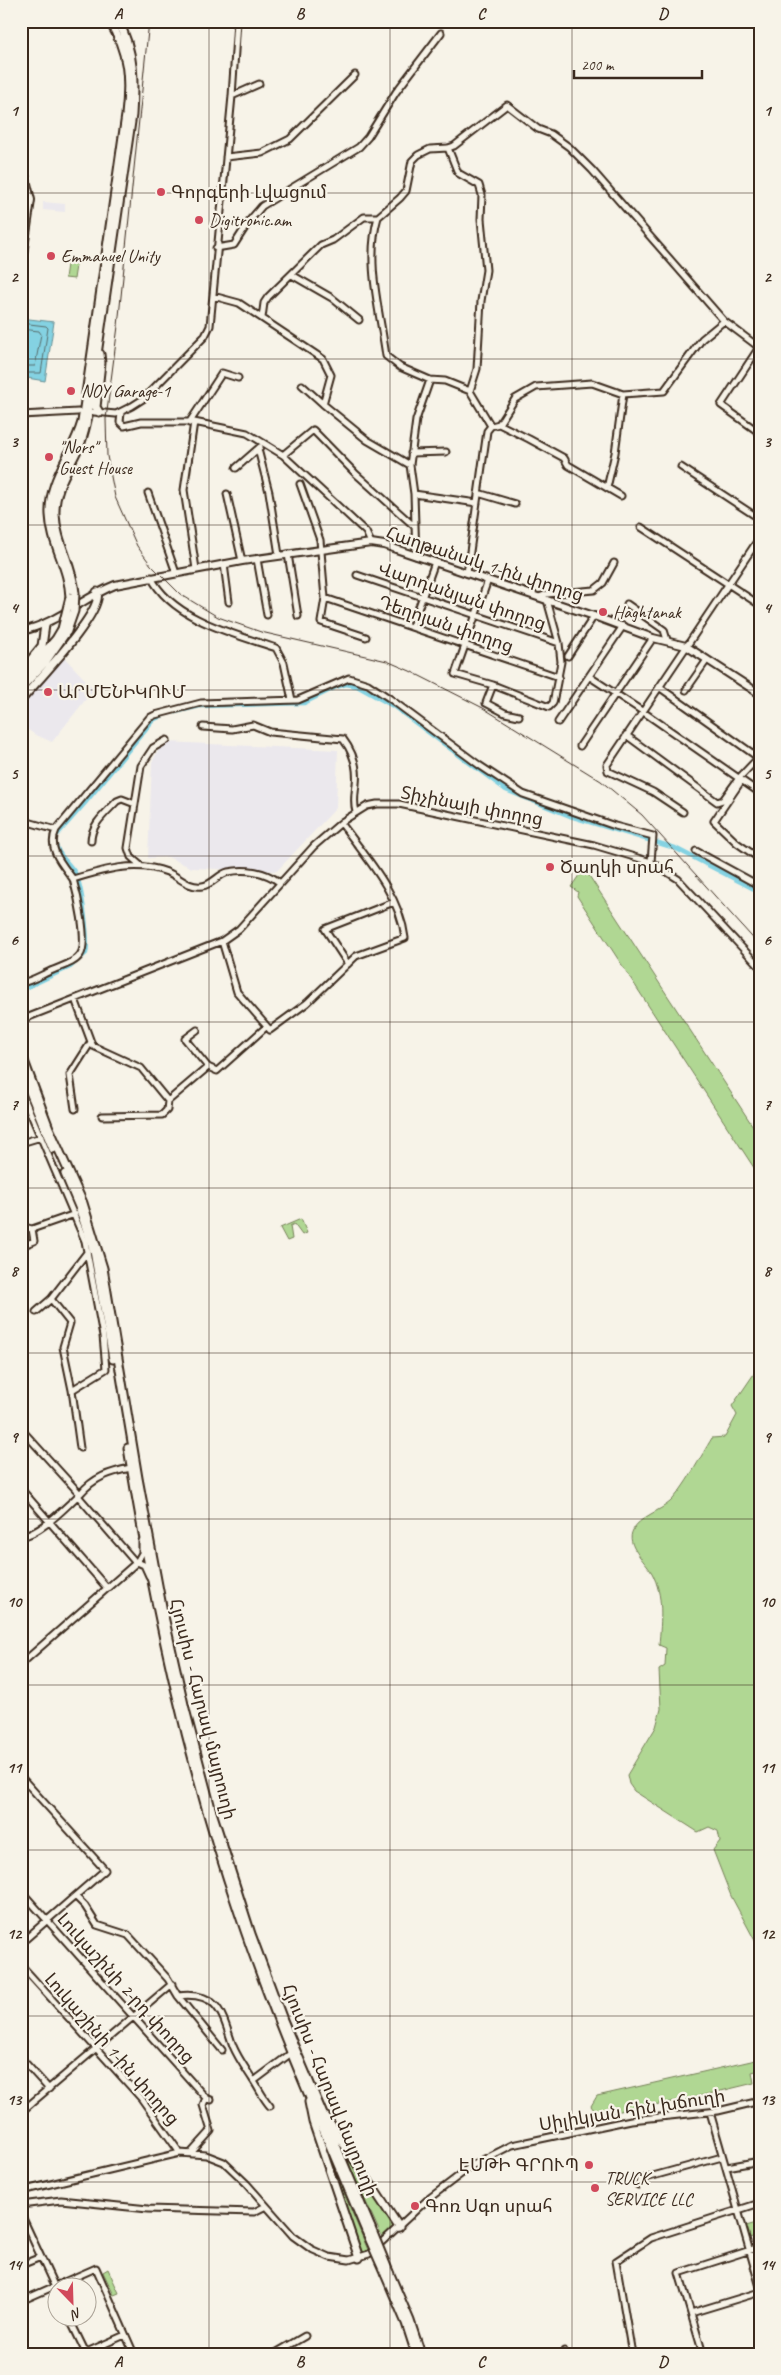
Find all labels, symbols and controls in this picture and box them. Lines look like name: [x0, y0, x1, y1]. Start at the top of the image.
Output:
text: A: [114, 4, 124, 24]
text: B: [296, 4, 306, 24]
text: C: [477, 4, 487, 24]
text: D: [658, 4, 669, 24]
scale bar: [574, 48, 701, 80]
text: 200 m: [581, 56, 615, 75]
text: 1: [10, 101, 19, 121]
text: 1: [763, 101, 772, 121]
place label: Գորգերի Լվացում: [171, 181, 327, 203]
marker: Գորգերի Լվացում: [155, 186, 167, 198]
place label: Digitronic.am: [209, 209, 293, 231]
marker: Digitronic.am: [193, 214, 205, 226]
place label: Emmanuel Unity: [61, 245, 162, 267]
marker: Emmanuel Unity: [45, 250, 57, 262]
text: 2: [10, 267, 19, 287]
text: 2: [763, 267, 772, 287]
place label: NOY Garage-1: [81, 380, 171, 402]
marker: NOY Garage-1: [65, 385, 77, 397]
text: 3: [10, 432, 19, 452]
text: 3: [763, 432, 772, 452]
place label: "Nors" Guest House: [59, 436, 133, 479]
marker: "Nors" Guest House: [43, 451, 55, 463]
street label: Հաղթանակ 1-ին փողոց: [383, 522, 587, 606]
street label: Վարդանյան փողոց: [375, 557, 549, 635]
street label: Դեղոյան փողոց: [376, 591, 516, 657]
text: 4: [10, 598, 19, 618]
text: 4: [763, 598, 772, 618]
place label: Haghtanak: [613, 601, 682, 623]
marker: Haghtanak: [597, 606, 609, 618]
place label: ԱՐՄԵՆԻԿՈՒՄ: [58, 681, 186, 703]
marker: ԱՐՄԵՆԻԿՈՒՄ: [42, 686, 54, 698]
text: 5: [11, 764, 20, 784]
text: 5: [764, 764, 773, 784]
street label: Տիչինայի փողոց: [399, 781, 545, 831]
place label: Ծաղկի սրահ: [560, 856, 674, 878]
marker: Ծաղկի սրահ: [544, 861, 556, 873]
text: 6: [10, 930, 19, 950]
text: 6: [763, 930, 772, 950]
text: 7: [10, 1095, 19, 1115]
text: 7: [763, 1095, 772, 1115]
text: 8: [10, 1261, 19, 1281]
text: 8: [763, 1261, 772, 1281]
text: 9: [10, 1427, 19, 1447]
text: 9: [763, 1427, 772, 1447]
text: 10: [7, 1592, 23, 1612]
text: 10: [760, 1592, 776, 1612]
street label: Հյուսիս - Հարավ մայրուղի: [165, 1596, 241, 1822]
text: 11: [7, 1758, 23, 1778]
text: 11: [760, 1758, 776, 1778]
street label: Լուկաշինի 2-րդ փողոց: [53, 1908, 199, 2068]
text: 12: [7, 1924, 23, 1944]
text: 12: [760, 1924, 776, 1944]
street label: Լուկաշինի 1-ին փողոց: [40, 1968, 184, 2130]
street label: Հյուսիս - Հարավ մայրուղի: [277, 1981, 383, 2199]
street label: Սիլիկյան հին խճուղի: [537, 2084, 727, 2136]
text: 13: [7, 2090, 23, 2110]
text: 13: [760, 2090, 776, 2110]
place label: ԷՄԹԻ ԳՐՈՒՊ: [459, 2154, 579, 2176]
marker: ԷՄԹԻ ԳՐՈՒՊ: [583, 2159, 595, 2171]
place label: TRUCK SERVICE LLC: [605, 2167, 695, 2210]
marker: TRUCK SERVICE LLC: [589, 2182, 601, 2194]
place label: Գոռ Սգո սրահ: [425, 2195, 553, 2217]
marker: Գոռ Սգո սրահ: [409, 2200, 421, 2212]
text: 14: [7, 2255, 23, 2275]
text: 14: [760, 2255, 776, 2275]
north arrow: [48, 2278, 98, 2328]
text: N: [67, 2304, 84, 2324]
text: A: [114, 2352, 124, 2372]
text: B: [296, 2352, 306, 2372]
text: C: [477, 2352, 487, 2372]
text: D: [658, 2352, 669, 2372]

